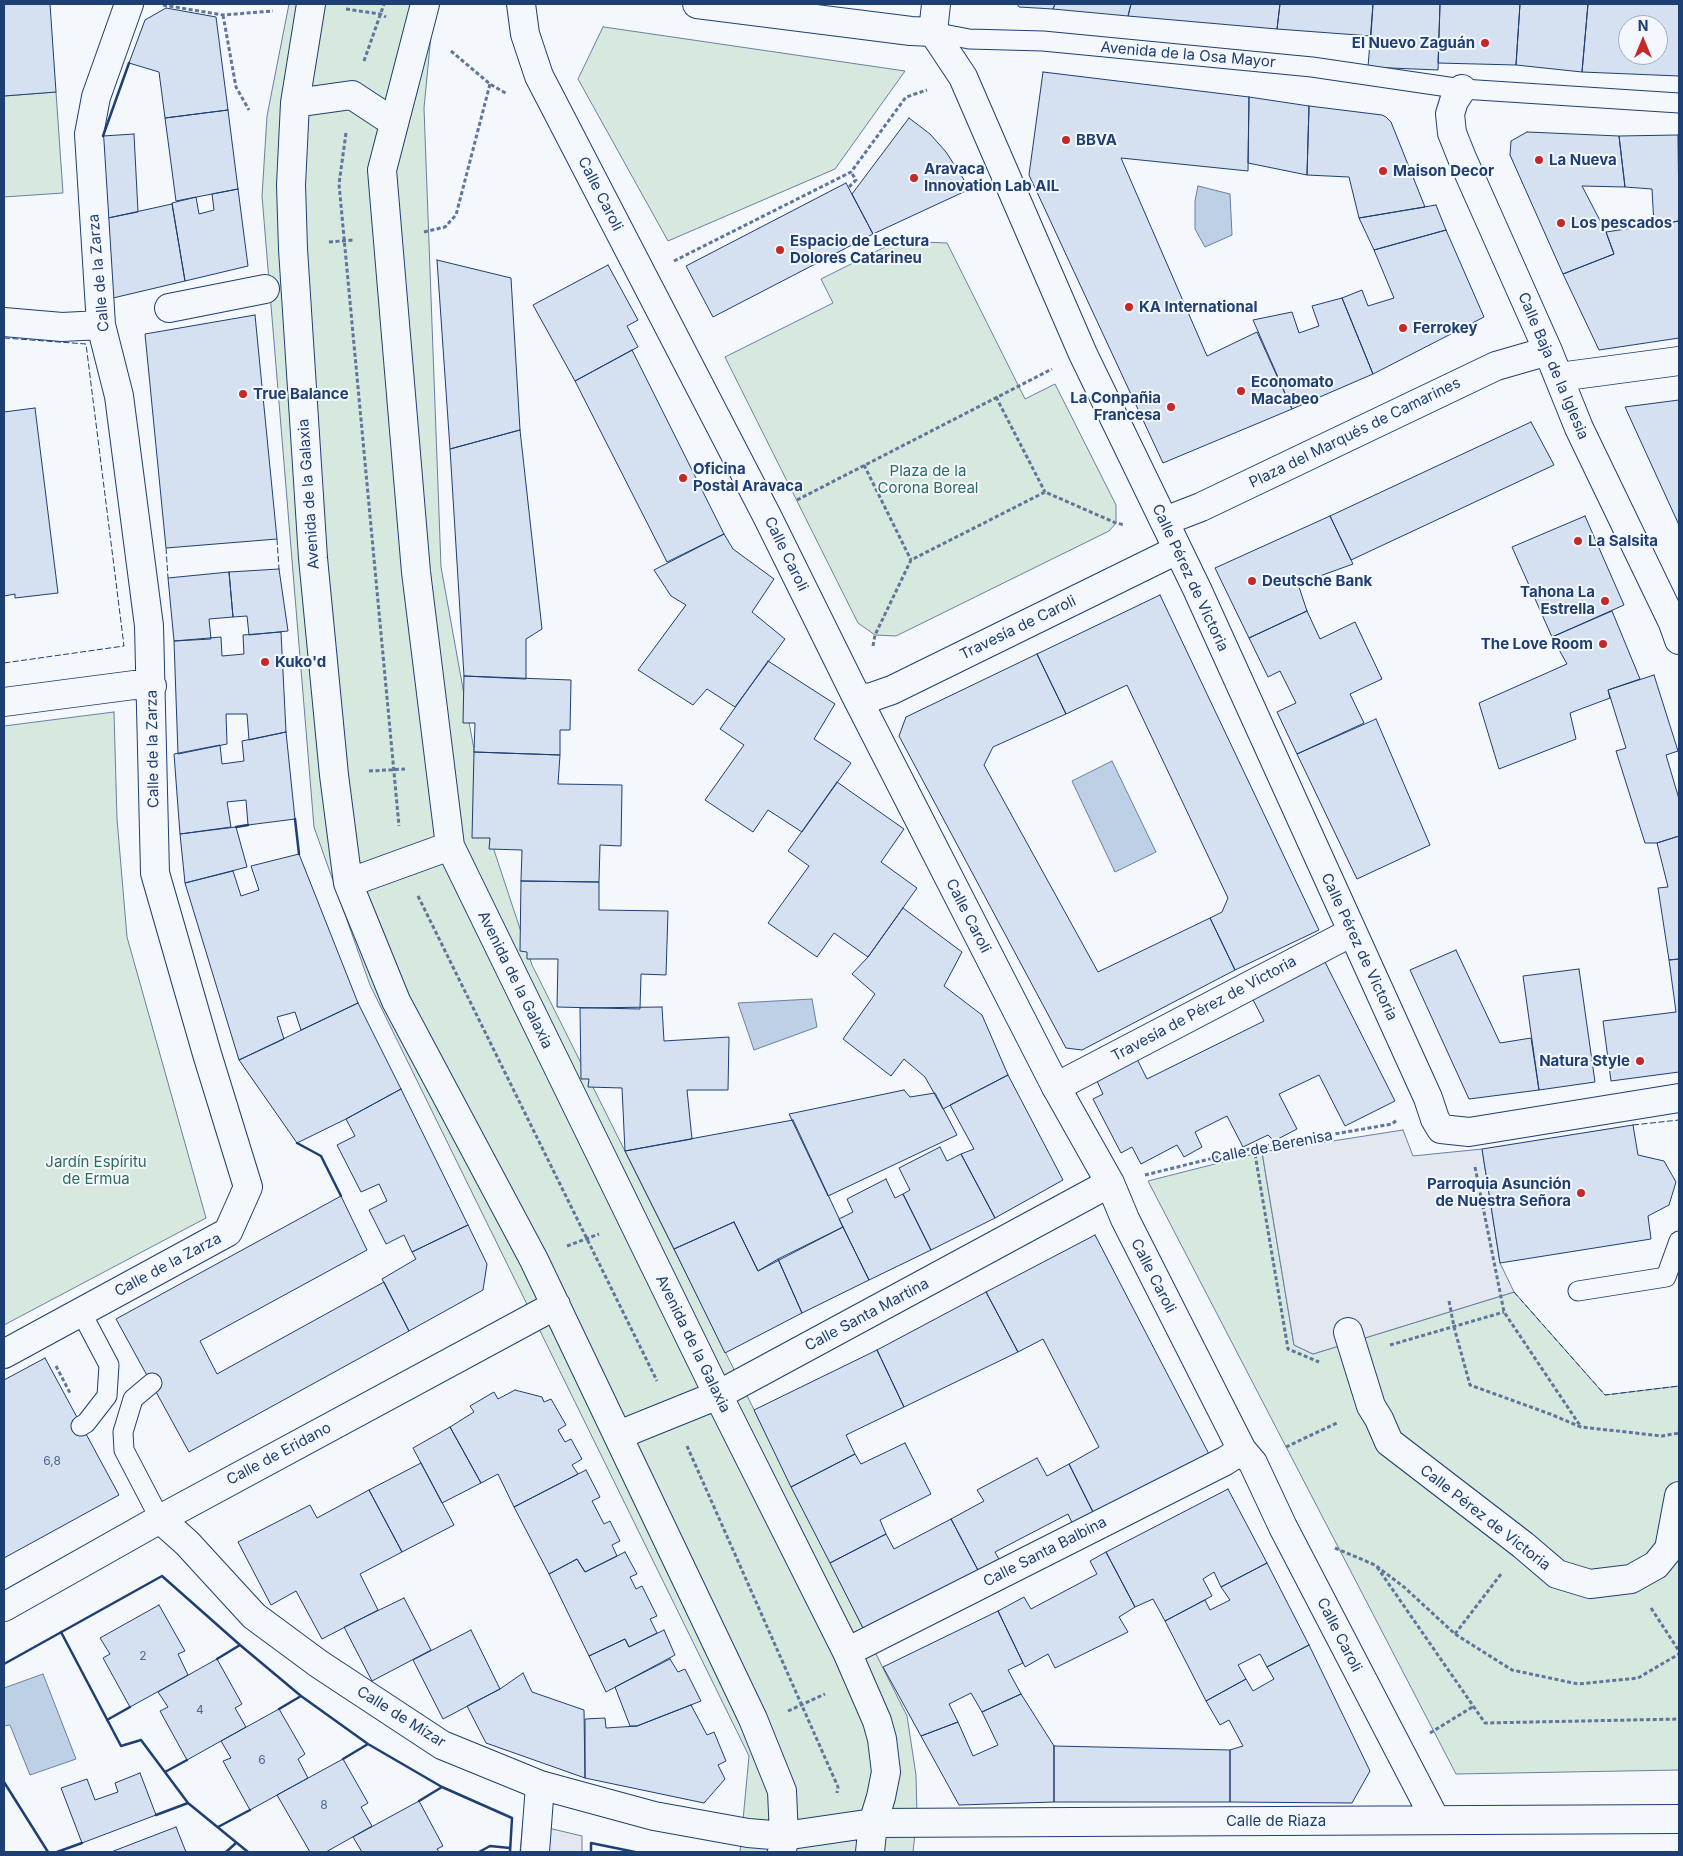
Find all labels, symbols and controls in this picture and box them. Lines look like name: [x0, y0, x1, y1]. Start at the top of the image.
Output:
north arrow: [1618, 15, 1668, 65]
text: N: [1638, 17, 1648, 34]
place label: El Nuevo Zaguán: [1352, 34, 1475, 52]
marker: El Nuevo Zaguán: [1479, 37, 1491, 49]
street label: Avenida de la Osa Mayor: [1100, 38, 1276, 72]
place label: BBVA: [1076, 131, 1117, 149]
marker: BBVA: [1060, 134, 1072, 146]
place label: La Nueva: [1549, 151, 1617, 169]
street label: Calle Caroli: [574, 154, 626, 234]
marker: La Nueva: [1533, 154, 1545, 166]
place label: Aravaca Innovation Lab AIL: [924, 160, 1059, 195]
place label: Maison Decor: [1393, 162, 1494, 180]
marker: Maison Decor: [1377, 165, 1389, 177]
marker: Aravaca Innovation Lab AIL: [908, 172, 920, 184]
street label: Calle de la Zarza: [85, 213, 113, 333]
place label: Los pescados: [1571, 214, 1672, 232]
marker: Los pescados: [1555, 217, 1567, 229]
place label: Espacio de Lectura Dolores Catarineu: [790, 232, 929, 267]
marker: Espacio de Lectura Dolores Catarineu: [774, 244, 786, 256]
street label: Calle Baja de la Iglesia: [1514, 290, 1592, 442]
place label: KA International: [1139, 298, 1258, 316]
marker: KA International: [1123, 301, 1135, 313]
place label: Ferrokey: [1413, 319, 1478, 337]
marker: Ferrokey: [1397, 322, 1409, 334]
place label: Economato Macabeo: [1251, 373, 1334, 408]
street label: Plaza del Marqués de Camarines: [1246, 374, 1464, 492]
place label: True Balance: [253, 385, 349, 403]
marker: Economato Macabeo: [1235, 385, 1247, 397]
marker: True Balance: [237, 388, 249, 400]
place label: La Conpañia Francesa: [1070, 389, 1161, 424]
marker: La Conpañia Francesa: [1165, 401, 1177, 413]
street label: Avenida de la Galaxia: [295, 418, 323, 570]
place label: Oficina Postal Aravaca: [693, 460, 803, 495]
park label: Plaza de la Corona Boreal: [877, 462, 979, 497]
marker: Oficina Postal Aravaca: [677, 472, 689, 484]
street label: Calle Pérez de Victoria: [1148, 501, 1232, 655]
street label: Calle Caroli: [760, 514, 812, 594]
place label: La Salsita: [1588, 532, 1658, 550]
marker: La Salsita: [1572, 535, 1584, 547]
place label: Deutsche Bank: [1262, 572, 1372, 590]
marker: Deutsche Bank: [1246, 575, 1258, 587]
place label: Tahona La Estrella: [1520, 583, 1595, 618]
street label: Travesía de Caroli: [957, 592, 1079, 664]
marker: Tahona La Estrella: [1599, 595, 1611, 607]
place label: The Love Room: [1481, 635, 1593, 653]
marker: The Love Room: [1597, 638, 1609, 650]
place label: Kuko'd: [275, 653, 326, 671]
marker: Kuko'd: [259, 656, 271, 668]
street label: Calle de la Zarza: [143, 690, 163, 808]
street label: Calle Pérez de Victoria: [1317, 870, 1401, 1024]
street label: Calle Caroli: [942, 876, 994, 956]
street label: Avenida de la Galaxia: [474, 908, 556, 1052]
street label: Travesía de Pérez de Victoria: [1108, 952, 1300, 1066]
place label: Natura Style: [1539, 1052, 1630, 1070]
marker: Natura Style: [1634, 1055, 1646, 1067]
street label: Calle de Berenisa: [1210, 1126, 1334, 1168]
park label: Jardín Espíritu de Ermua: [45, 1153, 147, 1188]
place label: Parroquia Asunción de Nuestra Señora: [1427, 1175, 1571, 1210]
marker: Parroquia Asunción de Nuestra Señora: [1575, 1187, 1587, 1199]
street label: Calle de la Zarza: [112, 1229, 224, 1301]
street label: Calle Caroli: [1127, 1236, 1179, 1316]
street label: Avenida de la Galaxia: [652, 1272, 734, 1416]
street label: Calle Santa Martina: [802, 1275, 932, 1355]
street label: Calle de Eridano: [224, 1419, 334, 1489]
house number: 6,8: [43, 1454, 61, 1468]
street label: Calle Pérez de Victoria: [1416, 1461, 1554, 1575]
street label: Calle Santa Balbina: [980, 1513, 1110, 1591]
street label: Calle Caroli: [1313, 1595, 1365, 1675]
house number: 2: [139, 1649, 147, 1663]
street label: Calle de Mízar: [353, 1683, 449, 1751]
house number: 4: [196, 1703, 204, 1717]
house number: 6: [258, 1753, 266, 1767]
house number: 8: [320, 1798, 328, 1812]
street label: Calle de Riaza: [1226, 1812, 1326, 1830]

